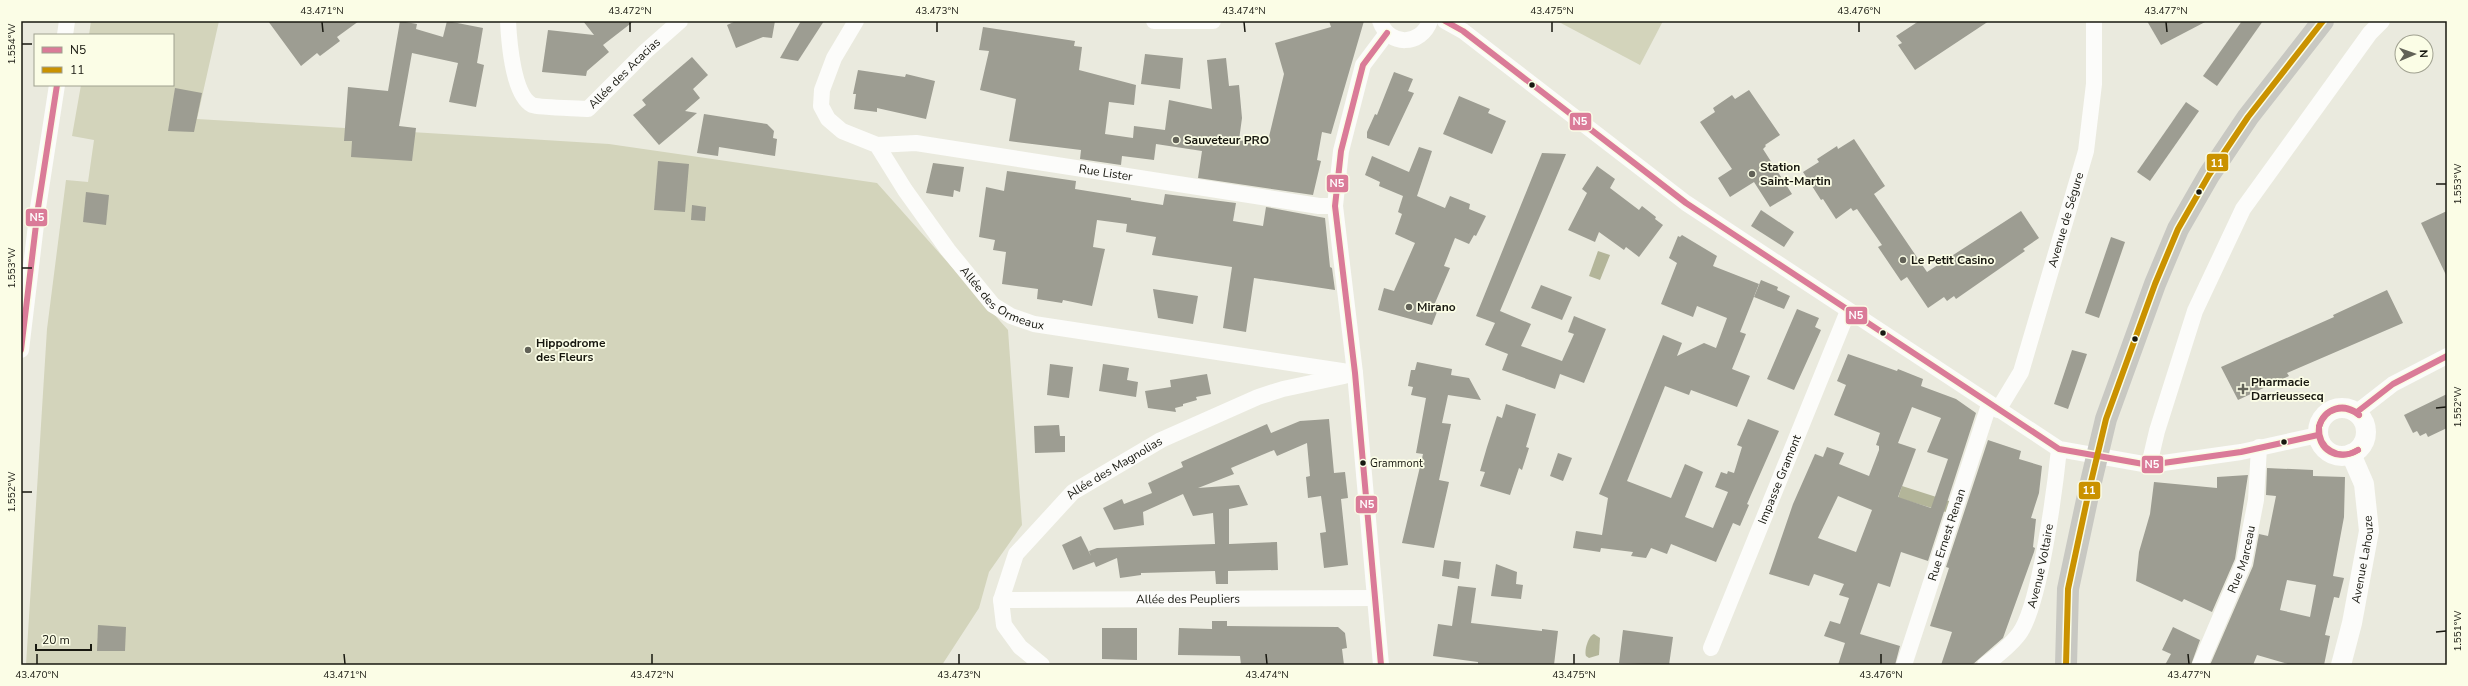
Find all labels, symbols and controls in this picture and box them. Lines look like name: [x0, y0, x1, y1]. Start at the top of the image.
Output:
text: 43.471°N: [300, 4, 344, 18]
text: 43.472°N: [608, 4, 652, 18]
text: 43.473°N: [915, 4, 959, 18]
text: 43.474°N: [1222, 4, 1266, 18]
text: 43.475°N: [1530, 4, 1574, 18]
text: 43.476°N: [1837, 4, 1881, 18]
text: 43.477°N: [2144, 4, 2188, 18]
text: 1.554°W: [5, 23, 19, 65]
legend: [34, 34, 174, 86]
street label: Allée des Acacias: [585, 34, 664, 112]
north arrow: [2394, 34, 2434, 74]
text: N5: [70, 42, 86, 58]
text: N: [2416, 49, 2431, 58]
text: 11: [70, 62, 84, 78]
unlabelled marker: [1527, 80, 1537, 90]
line badge: N5: [1569, 112, 1592, 131]
text: N5: [1573, 114, 1588, 129]
place label: Sauveteur PRO: [1184, 132, 1269, 148]
marker: Sauveteur PRO: [1171, 135, 1181, 145]
line badge: 11: [2206, 153, 2229, 172]
text: 11: [2210, 156, 2224, 171]
place label: Station Saint-Martin: [1760, 159, 1831, 189]
street label: Rue Lister: [1078, 161, 1134, 185]
text: 1.553°W: [2451, 163, 2465, 205]
marker: Station Saint-Martin: [1747, 169, 1757, 179]
street label: Avenue de Ségure: [2044, 170, 2087, 269]
line badge: N5: [1326, 174, 1349, 193]
text: N5: [1330, 176, 1345, 191]
unlabelled marker: [2194, 187, 2204, 197]
line badge: N5: [25, 208, 48, 227]
text: N5: [30, 210, 45, 225]
text: 1.553°W: [5, 247, 19, 289]
place label: Le Petit Casino: [1911, 252, 1994, 268]
marker: Le Petit Casino: [1898, 255, 1908, 265]
street label: Allée des Ormeaux: [957, 263, 1046, 334]
place label: Mirano: [1417, 299, 1456, 315]
marker: Mirano: [1404, 302, 1414, 312]
line badge: N5: [1845, 306, 1868, 325]
text: N5: [1849, 308, 1864, 323]
unlabelled marker: [1878, 328, 1888, 338]
unlabelled marker: [2130, 334, 2140, 344]
place label: Hippodrome des Fleurs: [536, 335, 606, 365]
marker: Hippodrome des Fleurs: [523, 345, 533, 355]
place label: Pharmacie Darrieussecq: [2251, 374, 2324, 404]
marker: Pharmacie Darrieussecq: [2238, 384, 2248, 394]
text: 1.552°W: [2451, 386, 2465, 428]
street label: Impasse Gramont: [1754, 432, 1805, 526]
street label: Allée des Magnolias: [1062, 433, 1165, 503]
unlabelled marker: [2279, 437, 2289, 447]
line badge: N5: [2141, 455, 2164, 474]
place label: Grammont: [1370, 456, 1423, 471]
text: N5: [2145, 457, 2160, 472]
marker: Grammont: [1358, 458, 1368, 468]
text: 1.552°W: [5, 471, 19, 513]
line badge: 11: [2078, 481, 2101, 500]
text: 11: [2082, 483, 2096, 498]
street label: Rue Ernest Renan: [1924, 487, 1969, 583]
line badge: N5: [1355, 495, 1378, 514]
text: N5: [1360, 497, 1375, 512]
street label: Avenue Lahouze: [2348, 515, 2377, 605]
street label: Avenue Voltaire: [2023, 523, 2057, 610]
street label: Rue Marceau: [2224, 524, 2259, 596]
street label: Allée des Peupliers: [1136, 591, 1240, 607]
text: 1.551°W: [2451, 610, 2465, 652]
scale bar: [36, 626, 91, 652]
text: 20 m: [42, 632, 70, 648]
text: 43.470°N: [15, 668, 59, 682]
text: 43.471°N: [323, 668, 367, 682]
text: 43.472°N: [630, 668, 674, 682]
text: 43.473°N: [937, 668, 981, 682]
text: 43.474°N: [1245, 668, 1289, 682]
text: 43.475°N: [1552, 668, 1596, 682]
text: 43.476°N: [1859, 668, 1903, 682]
text: 43.477°N: [2167, 668, 2211, 682]

